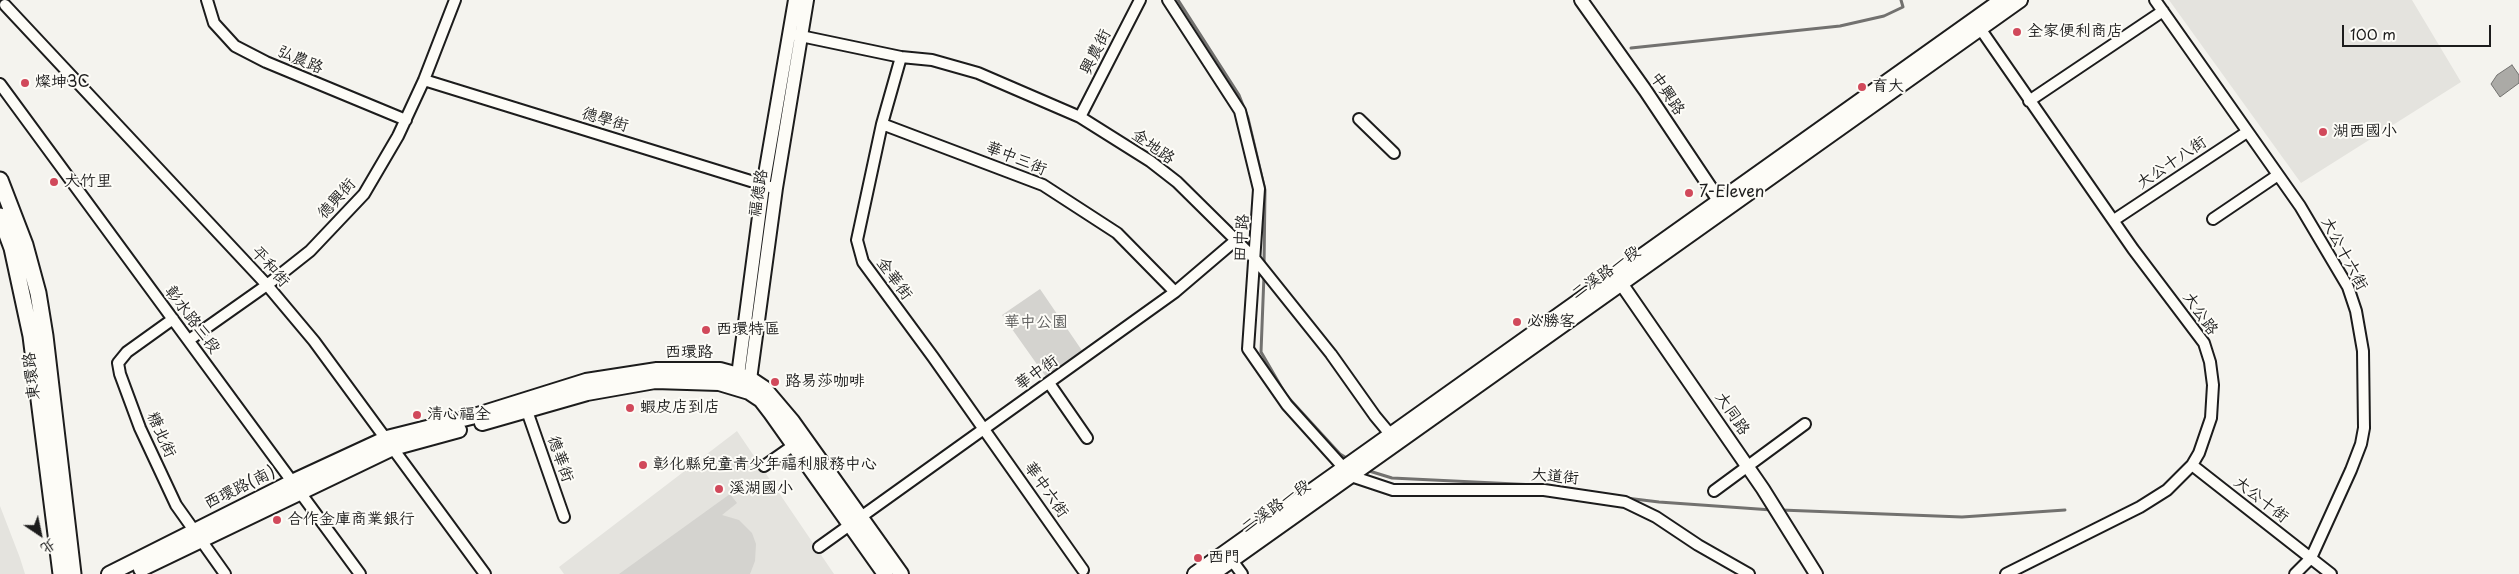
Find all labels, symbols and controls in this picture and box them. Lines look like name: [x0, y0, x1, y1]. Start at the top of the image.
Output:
scale bar: [2344, 15, 2493, 47]
place label: 全家便利商店: [2027, 22, 2123, 42]
text: 100 m: [2350, 22, 2396, 45]
street label: 興農街: [1077, 26, 1115, 78]
marker: 全家便利商店: [2011, 26, 2023, 38]
street label: 弘農路: [274, 42, 326, 78]
street label: 中興路: [1646, 69, 1688, 119]
place label: 燦坤3C: [35, 73, 90, 93]
marker: 燦坤3C: [19, 77, 31, 89]
place label: 育大: [1872, 77, 1904, 97]
marker: 育大: [1856, 81, 1868, 93]
street label: 德學街: [579, 104, 631, 136]
place label: 湖西國小: [2333, 122, 2397, 142]
street label: 金地路: [1128, 125, 1178, 169]
marker: 湖西國小: [2317, 126, 2329, 138]
street label: 大公十八街: [2133, 133, 2211, 193]
street label: 華中三街: [983, 138, 1049, 180]
street label: 福德路: [746, 168, 772, 218]
place label: 大竹里: [64, 172, 112, 192]
street label: 德興街: [314, 175, 360, 223]
marker: 大竹里: [48, 176, 60, 188]
place label: 7-Eleven: [1699, 183, 1764, 203]
marker: 7-Eleven: [1683, 187, 1695, 199]
street label: 田中路: [1231, 213, 1253, 263]
street label: 大公十六街: [2317, 214, 2371, 294]
street label: 二溪路一段: [1568, 242, 1644, 304]
street label: 平和街: [247, 243, 293, 291]
street label: 金華街: [872, 254, 916, 304]
street label: 彰水路三段: [160, 282, 224, 358]
street label: 大公路: [2178, 289, 2222, 339]
place label: 必勝客: [1527, 312, 1575, 332]
park label: 華中公園: [1004, 313, 1068, 333]
marker: 必勝客: [1511, 316, 1523, 328]
place label: 西環特區: [716, 320, 780, 340]
marker: 西環特區: [700, 324, 712, 336]
street label: 西環路: [665, 343, 713, 363]
street label: 東環路: [20, 351, 44, 401]
street label: 華中街: [1012, 351, 1062, 395]
place label: 路易莎咖啡: [785, 372, 865, 392]
marker: 路易莎咖啡: [769, 376, 781, 388]
street label: 大同路: [1711, 389, 1753, 439]
place label: 蝦皮店到店: [640, 398, 720, 418]
marker: 蝦皮店到店: [624, 402, 636, 414]
place label: 清心福全: [427, 405, 491, 425]
street label: 糖北街: [142, 409, 180, 461]
marker: 清心福全: [411, 409, 423, 421]
street label: 德華街: [543, 433, 577, 485]
place label: 彰化縣兒童青少年福利服務中心: [653, 455, 877, 475]
street label: 華中六街: [1020, 458, 1072, 522]
marker: 彰化縣兒童青少年福利服務中心: [637, 459, 649, 471]
street label: 西環路(南): [201, 463, 279, 513]
street label: 大道街: [1530, 465, 1580, 489]
street label: 大公十街: [2230, 473, 2292, 527]
street label: 二溪路一段: [1238, 476, 1314, 538]
place label: 溪湖國小: [729, 479, 793, 499]
marker: 溪湖國小: [713, 483, 725, 495]
north arrow: [15, 509, 65, 559]
place label: 合作金庫商業銀行: [287, 510, 415, 530]
marker: 合作金庫商業銀行: [271, 514, 283, 526]
text: 北: [37, 534, 60, 559]
place label: 西門: [1208, 548, 1240, 568]
marker: 西門: [1192, 552, 1204, 564]

